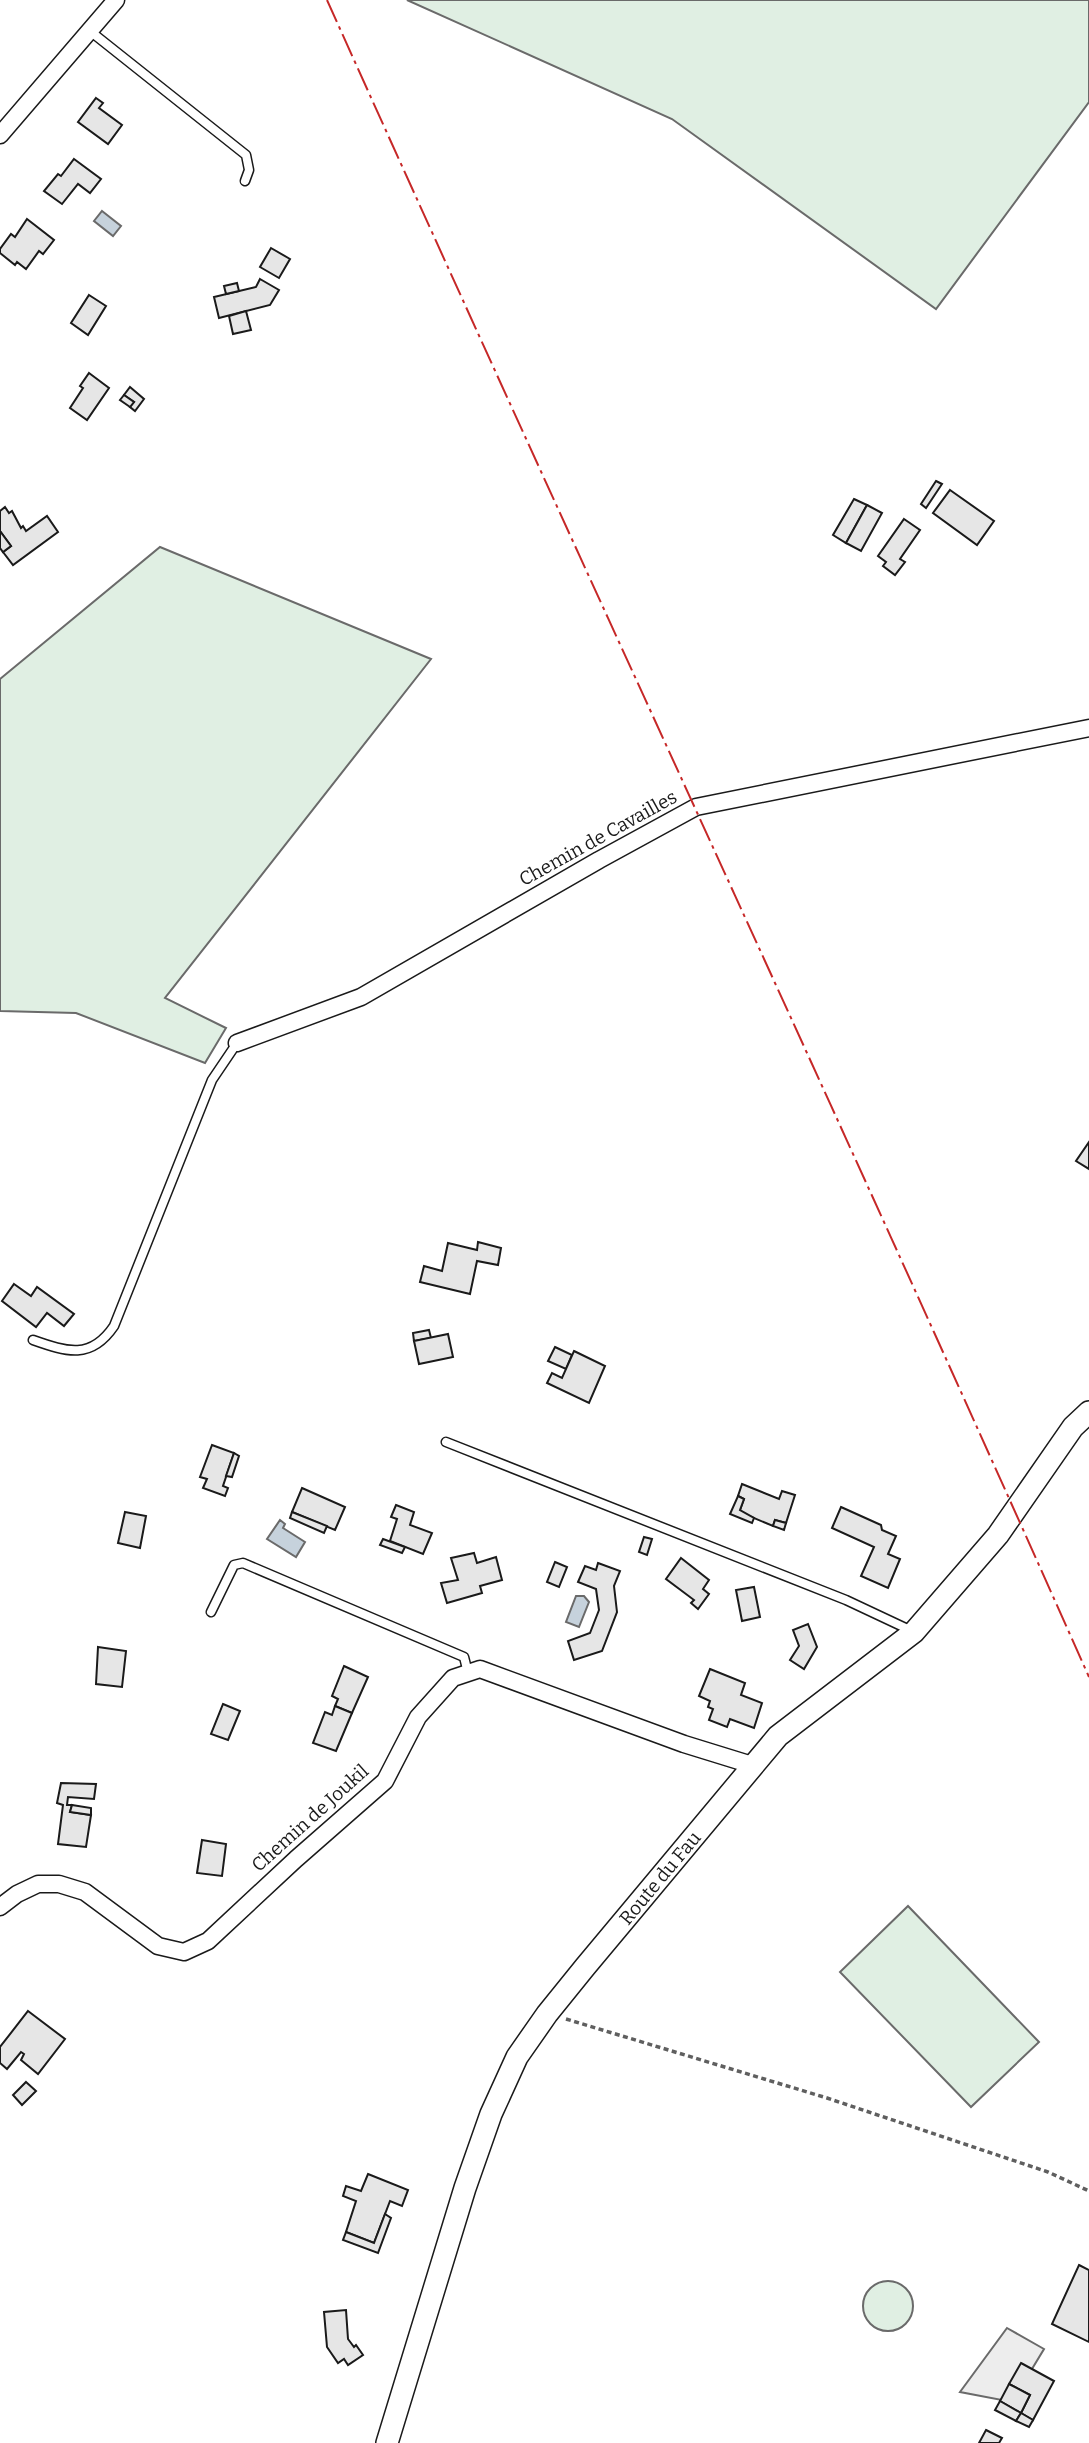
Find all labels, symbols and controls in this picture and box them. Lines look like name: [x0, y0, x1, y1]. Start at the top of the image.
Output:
street label: Chemin de Cavailles: [515, 785, 681, 891]
street label: Chemin de Joukil: [247, 1759, 373, 1877]
street label: Route du Fau: [614, 1826, 705, 1929]

